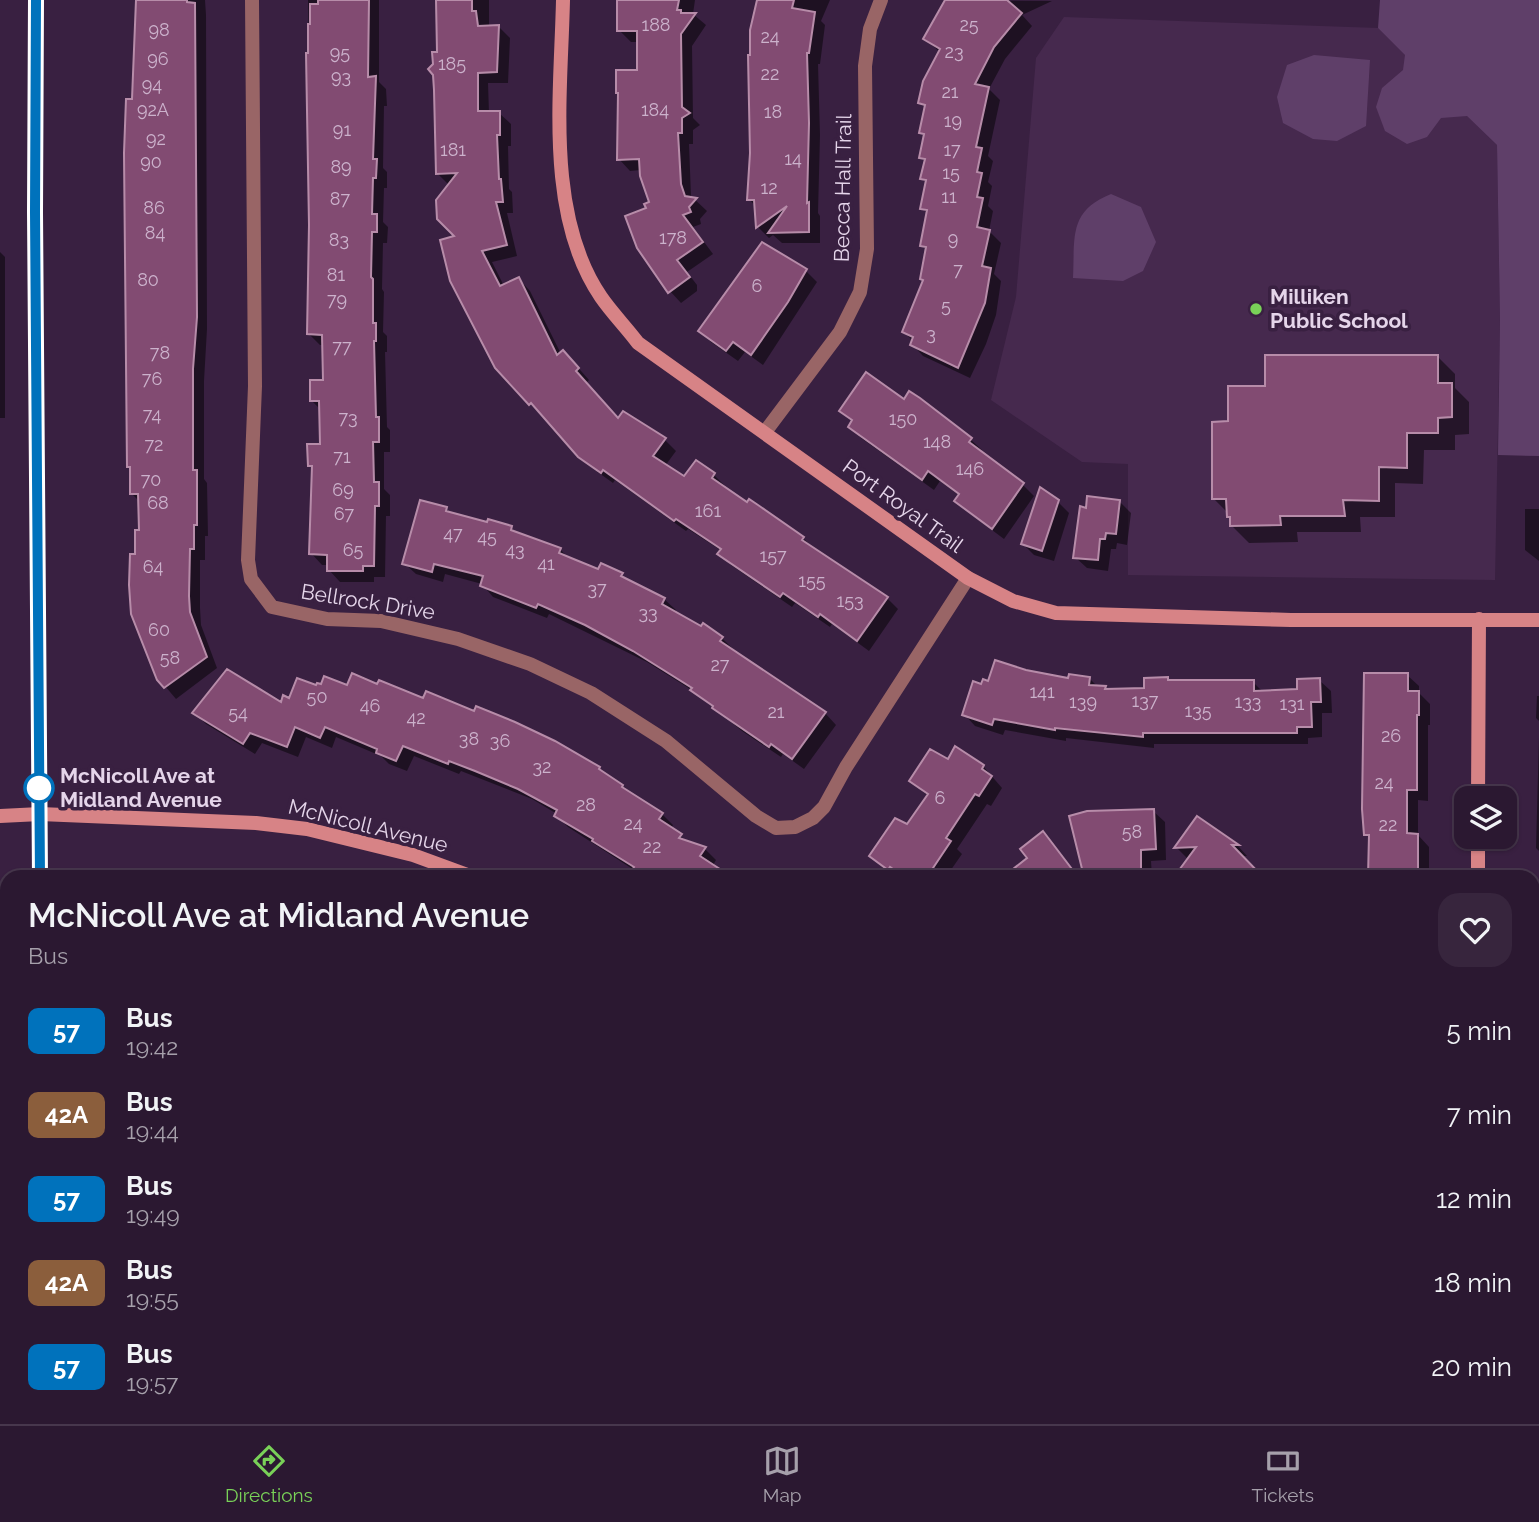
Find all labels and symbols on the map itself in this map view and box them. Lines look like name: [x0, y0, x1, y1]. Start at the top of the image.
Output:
house number: 188: [641, 14, 671, 35]
house number: 25: [959, 14, 979, 35]
house number: 98: [148, 19, 170, 40]
house number: 24: [760, 26, 780, 47]
house number: 23: [945, 41, 964, 62]
house number: 95: [330, 42, 350, 63]
house number: 96: [147, 48, 169, 69]
house number: 185: [438, 53, 466, 74]
house number: 22: [761, 63, 779, 84]
house number: 93: [331, 66, 351, 87]
house number: 94: [142, 74, 162, 95]
house number: 21: [941, 81, 959, 102]
house number: 92A: [137, 99, 169, 120]
house number: 184: [641, 99, 669, 120]
house number: 18: [764, 101, 782, 122]
house number: 19: [944, 110, 962, 131]
street label: Becca Hall Trail: [829, 113, 856, 262]
house number: 91: [333, 119, 351, 140]
house number: 92: [146, 128, 166, 149]
house number: 181: [440, 139, 466, 160]
house number: 17: [943, 139, 961, 160]
house number: 14: [784, 148, 802, 169]
house number: 90: [140, 151, 162, 172]
house number: 89: [330, 156, 352, 177]
house number: 15: [942, 162, 960, 183]
house number: 12: [760, 177, 778, 198]
house number: 11: [941, 186, 957, 207]
house number: 87: [330, 188, 351, 209]
house number: 86: [143, 197, 165, 218]
house number: 84: [145, 222, 165, 243]
house number: 178: [659, 227, 687, 248]
house number: 9: [948, 228, 958, 249]
house number: 83: [329, 229, 349, 250]
house number: 7: [953, 259, 963, 280]
house number: 81: [327, 264, 345, 285]
house number: 80: [137, 269, 159, 290]
house number: 6: [752, 275, 763, 296]
place label: Milliken Public School: [1270, 284, 1408, 333]
house number: 79: [327, 289, 347, 310]
house number: 5: [941, 295, 951, 316]
marker: Milliken Public School: [1248, 301, 1264, 317]
house number: 3: [926, 323, 936, 344]
house number: 77: [332, 336, 352, 357]
house number: 78: [150, 342, 170, 363]
house number: 76: [142, 368, 162, 389]
house number: 74: [143, 404, 161, 425]
house number: 73: [338, 407, 358, 428]
house number: 150: [889, 408, 917, 429]
house number: 148: [923, 431, 951, 452]
house number: 72: [144, 434, 164, 455]
house number: 71: [333, 446, 351, 467]
street label: Port Royal Trail: [838, 453, 969, 558]
house number: 146: [956, 458, 984, 479]
house number: 70: [141, 469, 161, 490]
house number: 69: [332, 479, 354, 500]
house number: 68: [147, 492, 169, 513]
house number: 161: [695, 500, 721, 521]
house number: 67: [334, 503, 355, 524]
house number: 47: [443, 523, 463, 544]
house number: 45: [477, 526, 497, 547]
house number: 65: [343, 539, 364, 560]
house number: 43: [505, 539, 525, 560]
house number: 157: [759, 545, 787, 566]
house number: 41: [537, 553, 555, 574]
house number: 64: [143, 556, 164, 577]
house number: 155: [798, 570, 826, 591]
house number: 37: [587, 578, 607, 599]
street label: Bellrock Drive: [299, 579, 437, 624]
house number: 153: [836, 590, 864, 611]
house number: 33: [638, 602, 658, 623]
house number: 60: [148, 619, 170, 640]
house number: 58: [160, 647, 180, 668]
house number: 27: [710, 654, 730, 675]
house number: 141: [1029, 681, 1055, 702]
house number: 50: [307, 686, 327, 707]
house number: 137: [1132, 690, 1159, 711]
house number: 139: [1069, 691, 1097, 712]
house number: 133: [1235, 691, 1261, 712]
house number: 131: [1279, 693, 1305, 714]
house number: 46: [360, 695, 380, 716]
house number: 135: [1184, 700, 1212, 721]
house number: 21: [767, 701, 785, 722]
house number: 54: [228, 702, 248, 723]
house number: 42: [406, 707, 426, 728]
house number: 26: [1381, 725, 1401, 746]
house number: 38: [459, 728, 479, 749]
house number: 36: [490, 730, 510, 751]
house number: 32: [533, 756, 552, 777]
place label: McNicoll Ave at Midland Avenue: [60, 763, 222, 812]
house number: 24: [1374, 772, 1394, 793]
marker: McNicoll Ave at Midland Avenue: [24, 773, 54, 803]
house number: 6: [935, 787, 946, 808]
street label: McNicoll Avenue: [286, 794, 451, 857]
house number: 28: [576, 794, 596, 815]
house number: 24: [623, 813, 643, 834]
house number: 22: [1379, 814, 1397, 835]
house number: 58: [1122, 821, 1142, 842]
house number: 22: [643, 836, 661, 857]

